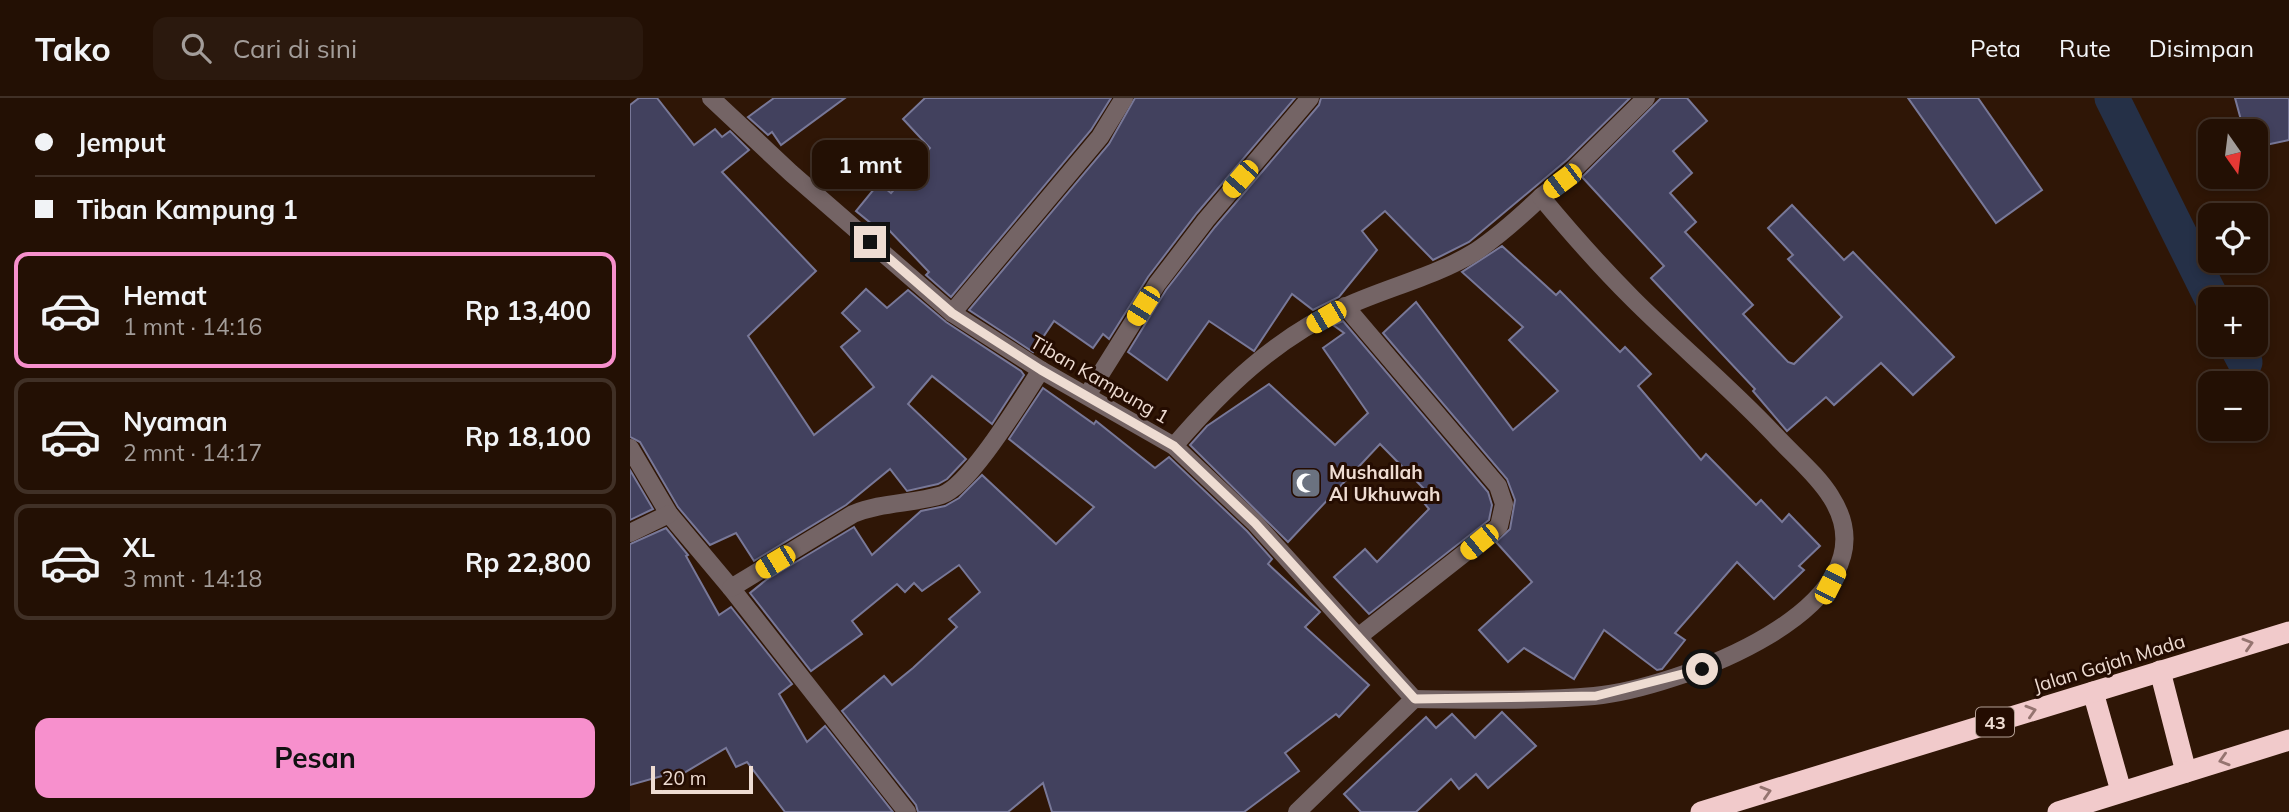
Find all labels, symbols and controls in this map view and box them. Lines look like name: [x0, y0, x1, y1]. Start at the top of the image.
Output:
search box: [153, 17, 643, 80]
text: Tako: [35, 28, 111, 69]
icon: search: [177, 29, 215, 67]
text: Cari di sini: [233, 32, 357, 65]
text: Peta: [1970, 33, 2021, 63]
text: Rute: [2059, 33, 2111, 63]
text: Disimpan: [2149, 33, 2254, 63]
north arrow: [2198, 119, 2268, 189]
map controls: [2198, 119, 2268, 441]
text: Jemput: [77, 126, 166, 159]
callout: 1 mnt: [812, 141, 928, 190]
text: 1 mnt: [838, 150, 902, 179]
car: [1219, 156, 1262, 202]
car: [1539, 160, 1586, 202]
text: Tiban Kampung 1: [77, 193, 298, 226]
button: locate: [2198, 203, 2268, 273]
route end: [854, 226, 886, 258]
icon: car: [39, 279, 102, 342]
text: Hemat: [123, 279, 207, 312]
car: [1123, 283, 1164, 329]
button: +: [2198, 287, 2268, 357]
text: Rp 13,400: [465, 294, 591, 327]
car: [1303, 297, 1350, 337]
text: 1 mnt · 14:16: [123, 312, 262, 341]
street label: Tiban Kampung 1: [1026, 330, 1174, 428]
button: −: [2198, 371, 2268, 441]
icon: car: [39, 405, 102, 468]
text: Nyaman: [123, 405, 228, 438]
text: Rp 18,100: [465, 420, 591, 453]
text: 2 mnt · 14:17: [123, 438, 262, 467]
place label: Mushallah Al Ukhuwah: [1329, 460, 1441, 506]
mosque icon: Mushallah Al Ukhuwah: [1289, 466, 1323, 500]
car: [1457, 521, 1502, 563]
icon: car: [39, 531, 102, 594]
text: XL: [123, 531, 155, 564]
car: [752, 542, 799, 582]
text: Rp 22,800: [465, 546, 591, 579]
car: [1812, 561, 1849, 607]
text: 3 mnt · 14:18: [123, 564, 262, 593]
street label: Jalan Gajah Mada: [2030, 629, 2188, 697]
one-way arrow: [2242, 638, 2254, 653]
route start: [1686, 653, 1718, 685]
one-way arrow: [2025, 705, 2037, 720]
road number: 43: [1976, 708, 2014, 736]
button: Pesan: [35, 718, 595, 798]
one-way arrow: [2218, 752, 2230, 767]
scale bar: [651, 763, 752, 795]
text: 20 m: [662, 766, 706, 790]
one-way arrow: [1760, 786, 1772, 800]

